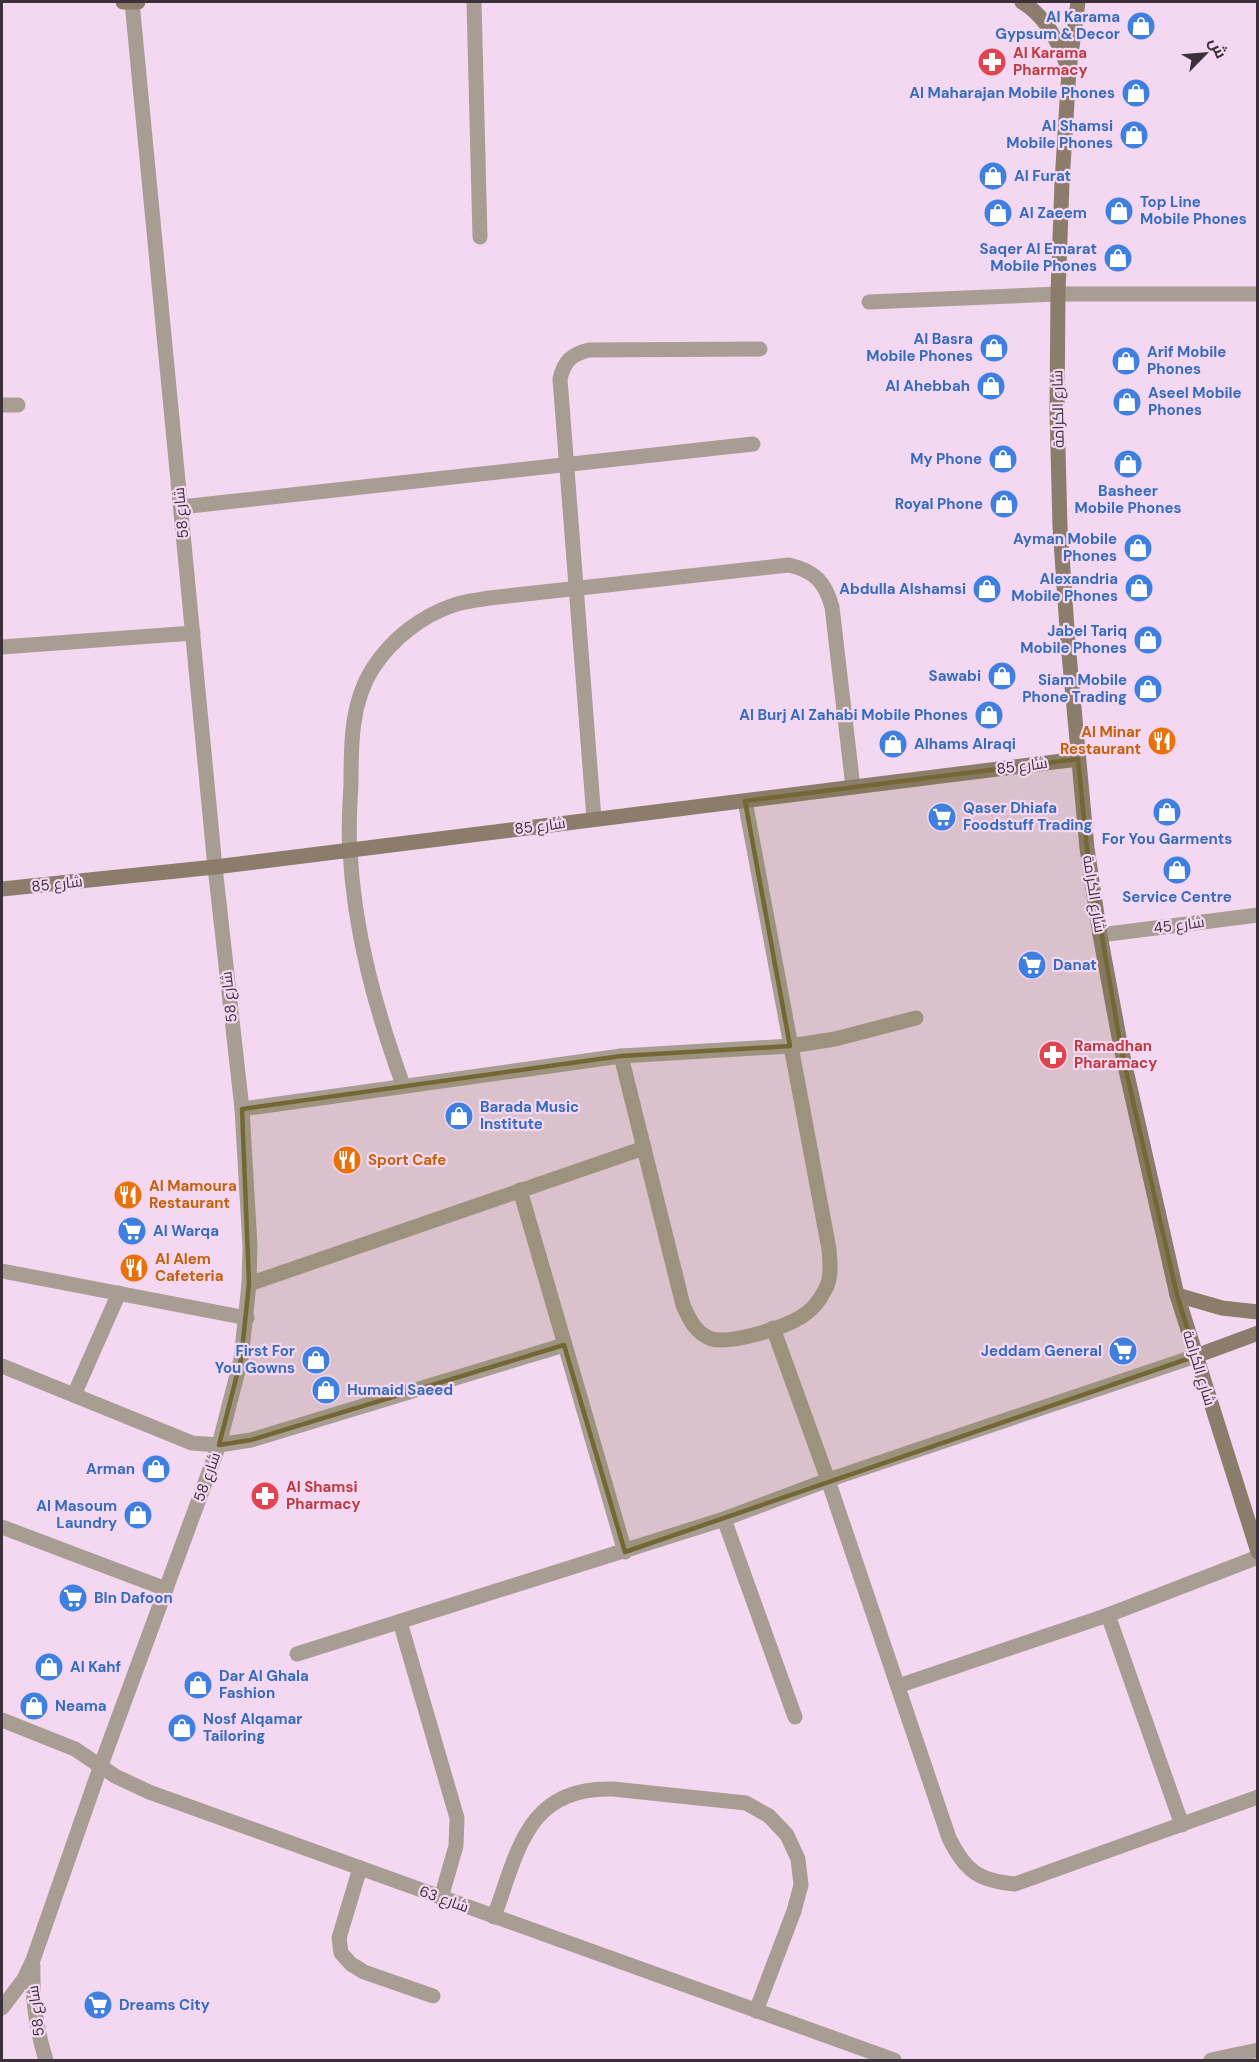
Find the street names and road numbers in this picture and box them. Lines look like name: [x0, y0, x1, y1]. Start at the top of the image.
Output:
street label: شارع الكرامة: [1047, 370, 1070, 448]
street label: شارع 58: [169, 486, 194, 539]
street label: شارع 85: [995, 753, 1049, 780]
street label: شارع 85: [513, 813, 567, 840]
street label: شارع الكرامة: [1077, 854, 1110, 934]
street label: شارع 85: [30, 871, 84, 898]
street label: شارع 45: [1152, 912, 1206, 939]
street label: شارع 58: [216, 970, 243, 1024]
street label: شارع الكرامة: [1177, 1328, 1220, 1408]
street label: شارع 58: [189, 1449, 226, 1505]
street label: شارع 63: [416, 1881, 472, 1918]
street label: شارع 58: [23, 1984, 50, 2038]

